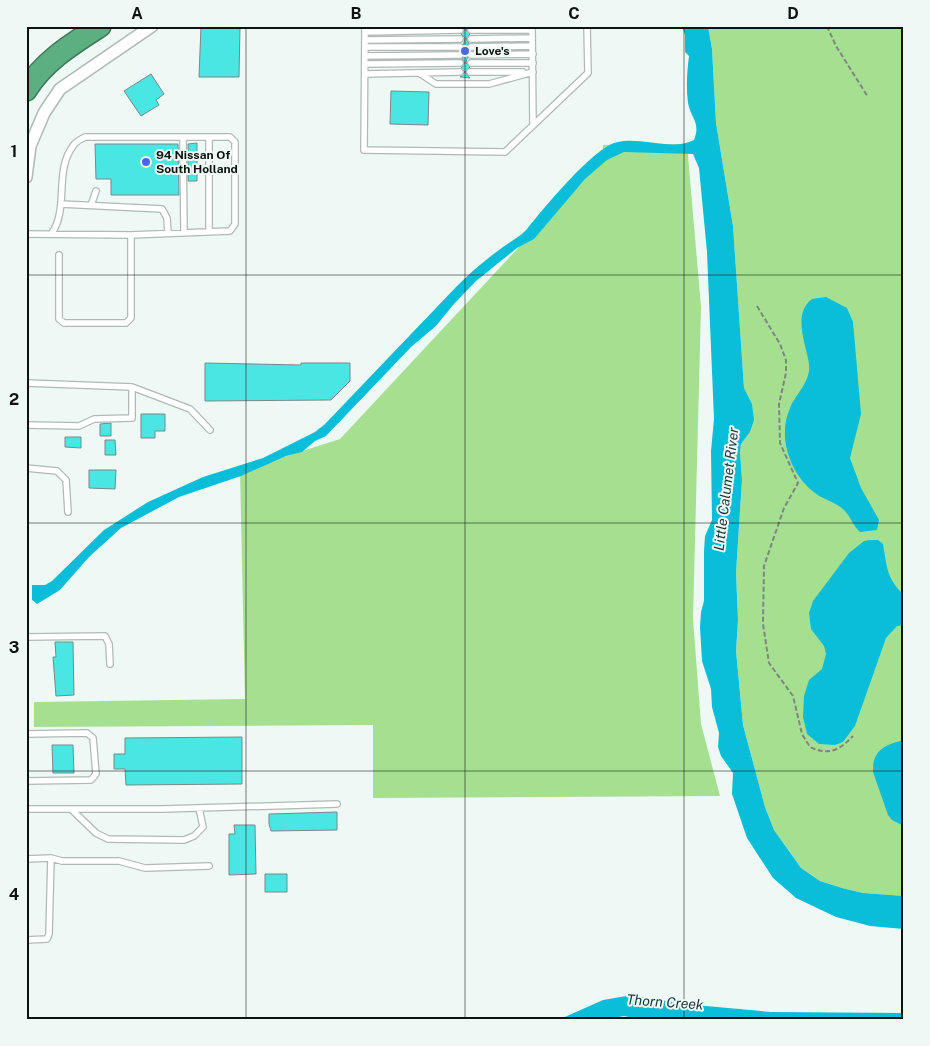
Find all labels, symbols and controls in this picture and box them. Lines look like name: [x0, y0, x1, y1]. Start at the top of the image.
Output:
text: A: [131, 4, 143, 23]
text: B: [351, 4, 362, 23]
text: C: [568, 4, 580, 23]
text: D: [787, 4, 799, 23]
place label: Love's: [475, 44, 510, 58]
marker: Love's: [459, 45, 471, 57]
text: 1: [11, 142, 17, 161]
place label: 94 Nissan Of South Holland: [156, 148, 238, 176]
marker: 94 Nissan Of South Holland: [140, 156, 152, 168]
text: 2: [9, 390, 19, 409]
water label: Little Calumet River: [711, 426, 742, 552]
text: 3: [9, 638, 19, 657]
text: 4: [9, 885, 20, 904]
water label: Thorn Creek: [626, 991, 705, 1013]

